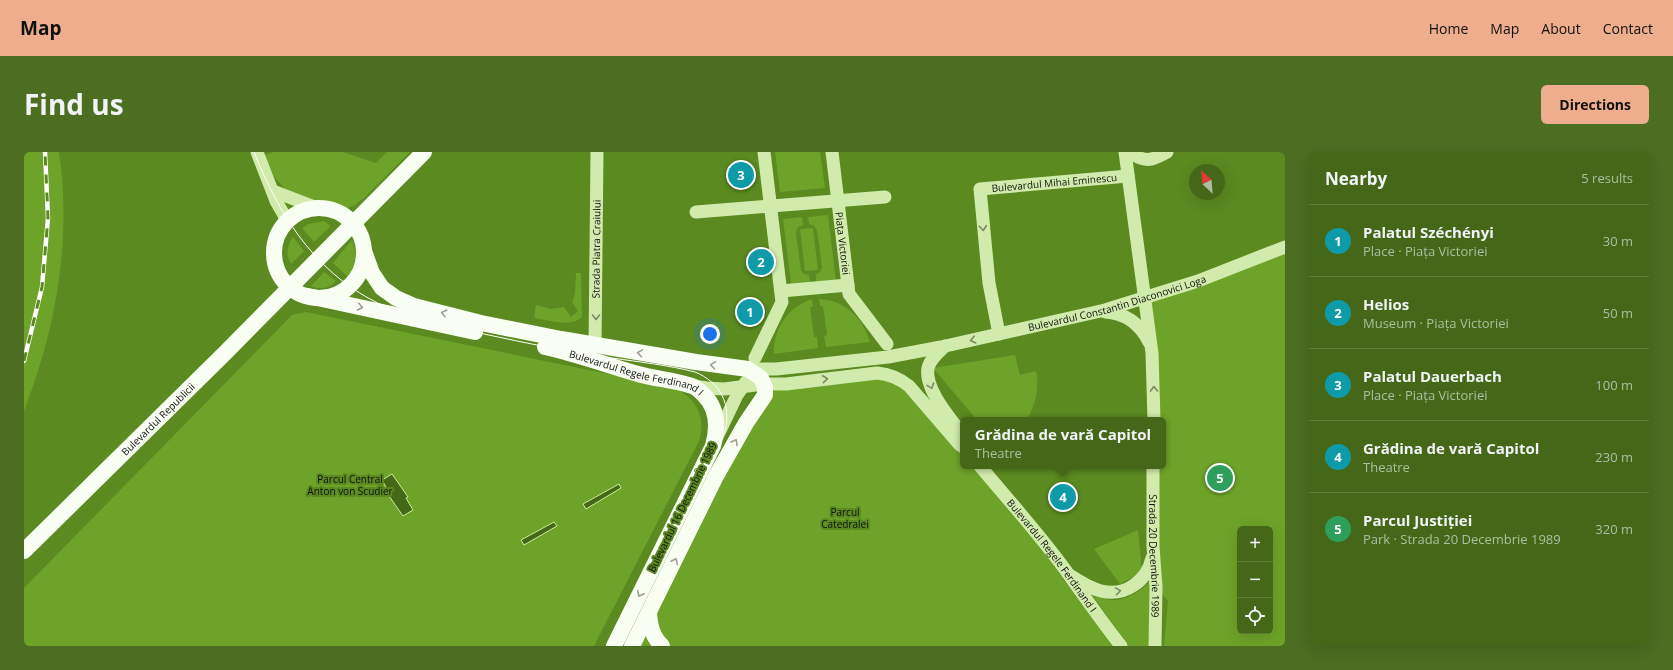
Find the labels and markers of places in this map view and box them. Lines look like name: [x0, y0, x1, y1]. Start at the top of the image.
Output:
pin: 3: [728, 160, 754, 190]
pin: 2: [748, 247, 774, 277]
pin: 1: [737, 297, 763, 327]
pin: 5: [1207, 463, 1233, 493]
pin: 4: [1050, 482, 1076, 512]

